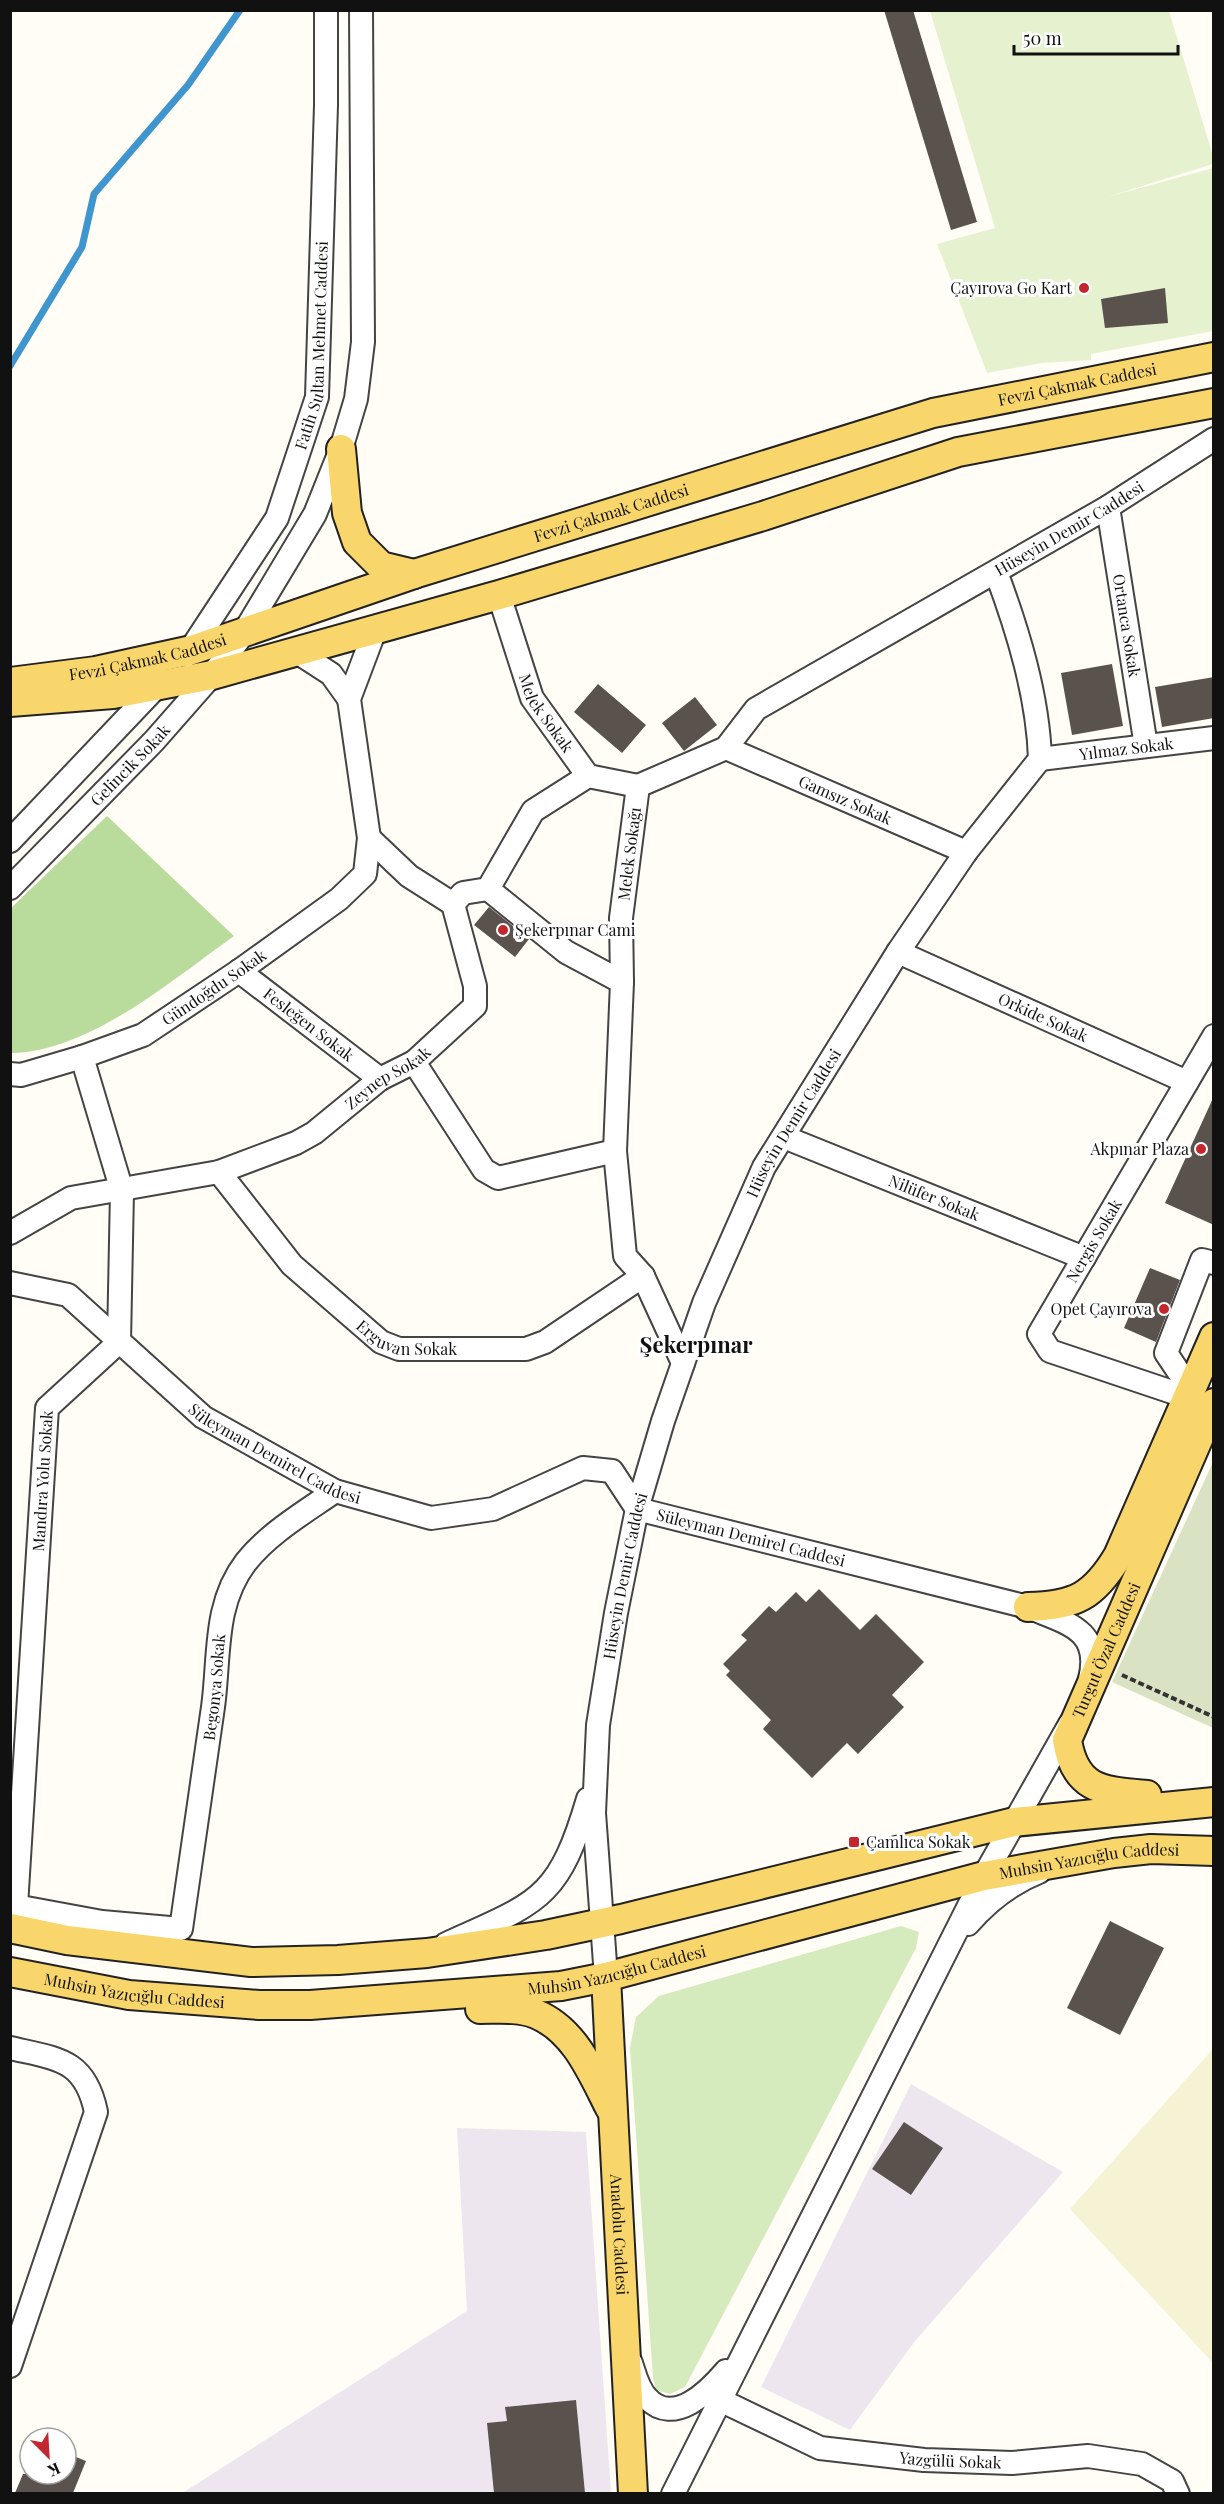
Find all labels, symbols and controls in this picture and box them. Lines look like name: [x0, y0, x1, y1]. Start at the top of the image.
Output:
scale bar: [1014, 18, 1178, 56]
text: 50 m: [1023, 26, 1062, 50]
street label: Fatih Sultan Mehmet Caddesi: [289, 240, 332, 452]
place label: Çayırova Go Kart: [950, 277, 1072, 298]
marker: Çayırova Go Kart: [1077, 281, 1091, 295]
street label: Fevzi Çakmak Caddesi: [996, 358, 1158, 410]
street label: Hüseyin Demir Caddesi: [991, 476, 1148, 580]
street label: Fevzi Çakmak Caddesi: [531, 478, 691, 546]
street label: Ortanca Sokak: [1109, 572, 1146, 679]
street label: Fevzi Çakmak Caddesi: [68, 628, 229, 684]
street label: Melek Sokak: [515, 671, 579, 756]
street label: Gelincik Sokak: [85, 719, 174, 810]
street label: Yılmaz Sokak: [1077, 732, 1175, 764]
street label: Gamsız Sokak: [796, 770, 895, 829]
street label: Melek Sokağı: [612, 806, 645, 902]
place label: Şekerpınar Cami: [515, 919, 636, 940]
marker: Şekerpınar Cami: [496, 923, 510, 937]
street label: Gündoğdu Sokak: [157, 944, 270, 1030]
street label: Fesleğen Sokak: [259, 983, 359, 1066]
street label: Orkide Sokak: [995, 987, 1092, 1046]
street label: Zeynep Sokak: [340, 1041, 435, 1114]
street label: Hüseyin Demir Caddesi: [741, 1044, 845, 1200]
place label: Akpınar Plaza: [1090, 1138, 1189, 1159]
marker: Akpınar Plaza: [1194, 1142, 1208, 1156]
street label: Nilüfer Sokak: [886, 1169, 983, 1225]
street label: Nergis Sokak: [1061, 1195, 1126, 1286]
place label: Opet Çayırova: [1051, 1298, 1152, 1319]
marker: Opet Çayırova: [1157, 1302, 1171, 1316]
street label: Erguvan Sokak: [352, 1315, 457, 1359]
district label: Şekerpınar: [640, 1329, 753, 1359]
street label: Süleyman Demirel Caddesi: [184, 1398, 364, 1508]
street label: Mandıra Yolu Sokak: [27, 1409, 57, 1552]
street label: Hüseyin Demir Caddesi: [598, 1490, 651, 1661]
street label: Süleyman Demirel Caddesi: [655, 1503, 848, 1571]
street label: Turgut Özal Caddesi: [1067, 1579, 1145, 1721]
street label: Begonya Sokak: [198, 1633, 229, 1742]
place label: Çamlıca Sokak: [866, 1831, 971, 1852]
marker: Çamlıca Sokak: [847, 1835, 861, 1849]
street label: Muhsin Yazıcığlu Caddesi: [997, 1838, 1180, 1883]
street label: Muhsin Yazıcığlu Caddesi: [527, 1940, 708, 1999]
street label: Muhsin Yazıcığlu Caddesi: [42, 1968, 226, 2012]
street label: Anadolu Caddesi: [606, 2173, 634, 2296]
north arrow: [18, 2426, 78, 2486]
street label: Yazgülü Sokak: [897, 2446, 1002, 2473]
text: K: [44, 2458, 64, 2482]

